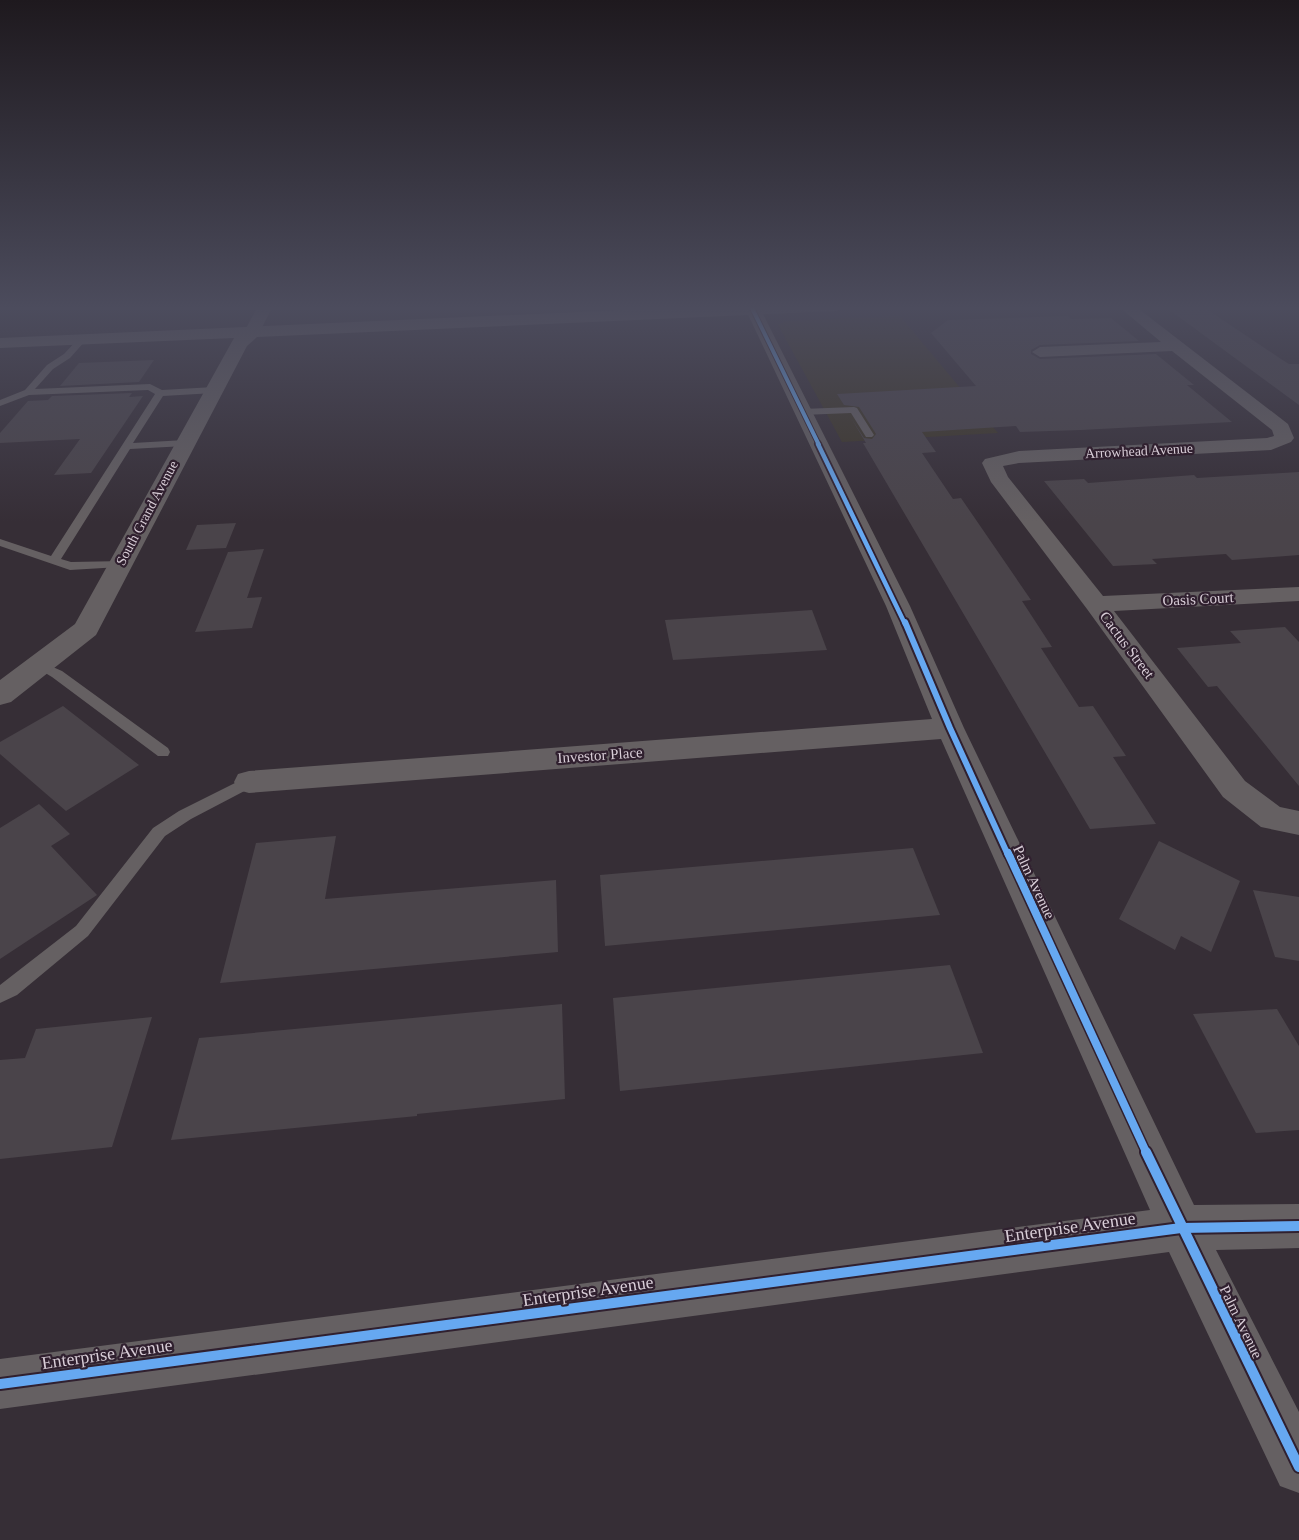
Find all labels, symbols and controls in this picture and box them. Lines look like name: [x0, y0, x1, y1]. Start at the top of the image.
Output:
street label: Arrowhead Avenue: [1085, 441, 1193, 461]
street label: South Grand Avenue: [113, 458, 181, 568]
street label: Oasis Court: [1162, 589, 1235, 609]
street label: Cactus Street: [1097, 608, 1158, 682]
street label: Investor Place: [557, 744, 643, 766]
street label: Palm Avenue: [1010, 843, 1058, 922]
street label: Enterprise Avenue: [1003, 1208, 1137, 1246]
street label: Enterprise Avenue: [521, 1272, 655, 1310]
street label: Palm Avenue: [1216, 1283, 1266, 1361]
street label: Enterprise Avenue: [40, 1335, 174, 1373]

